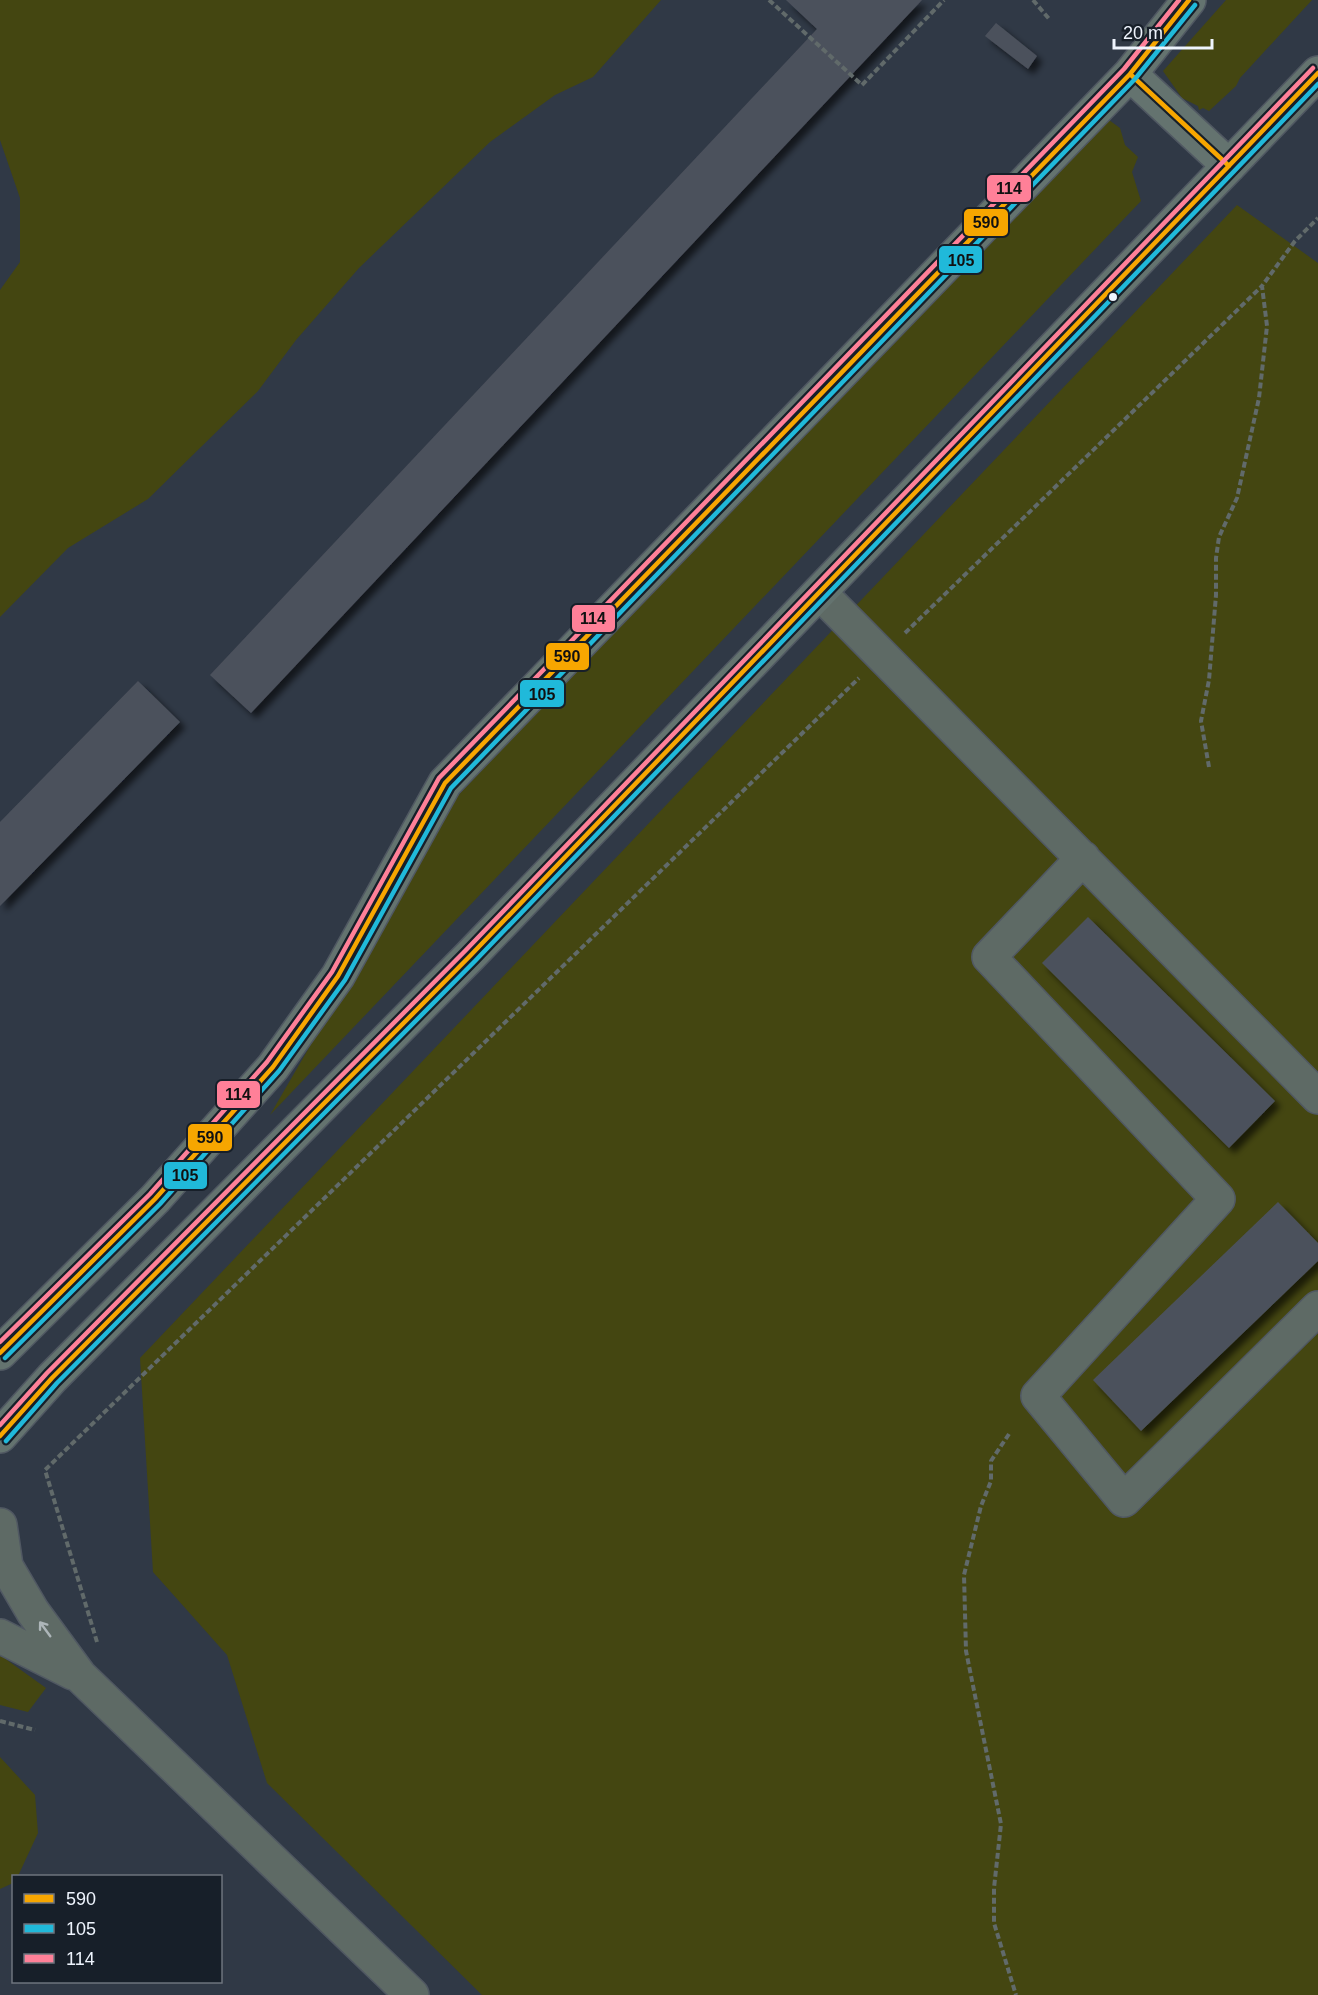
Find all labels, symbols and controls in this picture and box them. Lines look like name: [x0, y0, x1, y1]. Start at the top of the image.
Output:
scale bar: [1114, 12, 1212, 50]
text: 20 m: [1123, 23, 1163, 43]
line badge: 114: [986, 174, 1032, 203]
text: 114: [996, 180, 1022, 197]
line badge: 590: [963, 208, 1009, 237]
text: 590: [973, 214, 999, 231]
line badge: 105: [938, 245, 983, 274]
text: 105: [948, 252, 974, 269]
unlabelled marker: [1107, 291, 1119, 303]
line badge: 114: [571, 604, 616, 633]
text: 114: [580, 610, 606, 627]
line badge: 590: [545, 642, 590, 671]
text: 590: [554, 648, 580, 665]
line badge: 105: [519, 679, 565, 708]
text: 105: [529, 686, 555, 703]
line badge: 114: [216, 1080, 261, 1109]
text: 114: [225, 1086, 251, 1103]
line badge: 590: [187, 1123, 233, 1152]
text: 590: [197, 1129, 223, 1146]
line badge: 105: [163, 1161, 208, 1190]
text: 105: [172, 1167, 198, 1184]
one-way arrow: [39, 1622, 51, 1638]
legend: [12, 1875, 222, 1983]
text: 590: [66, 1889, 96, 1909]
text: 105: [66, 1919, 96, 1939]
text: 114: [66, 1949, 95, 1969]

